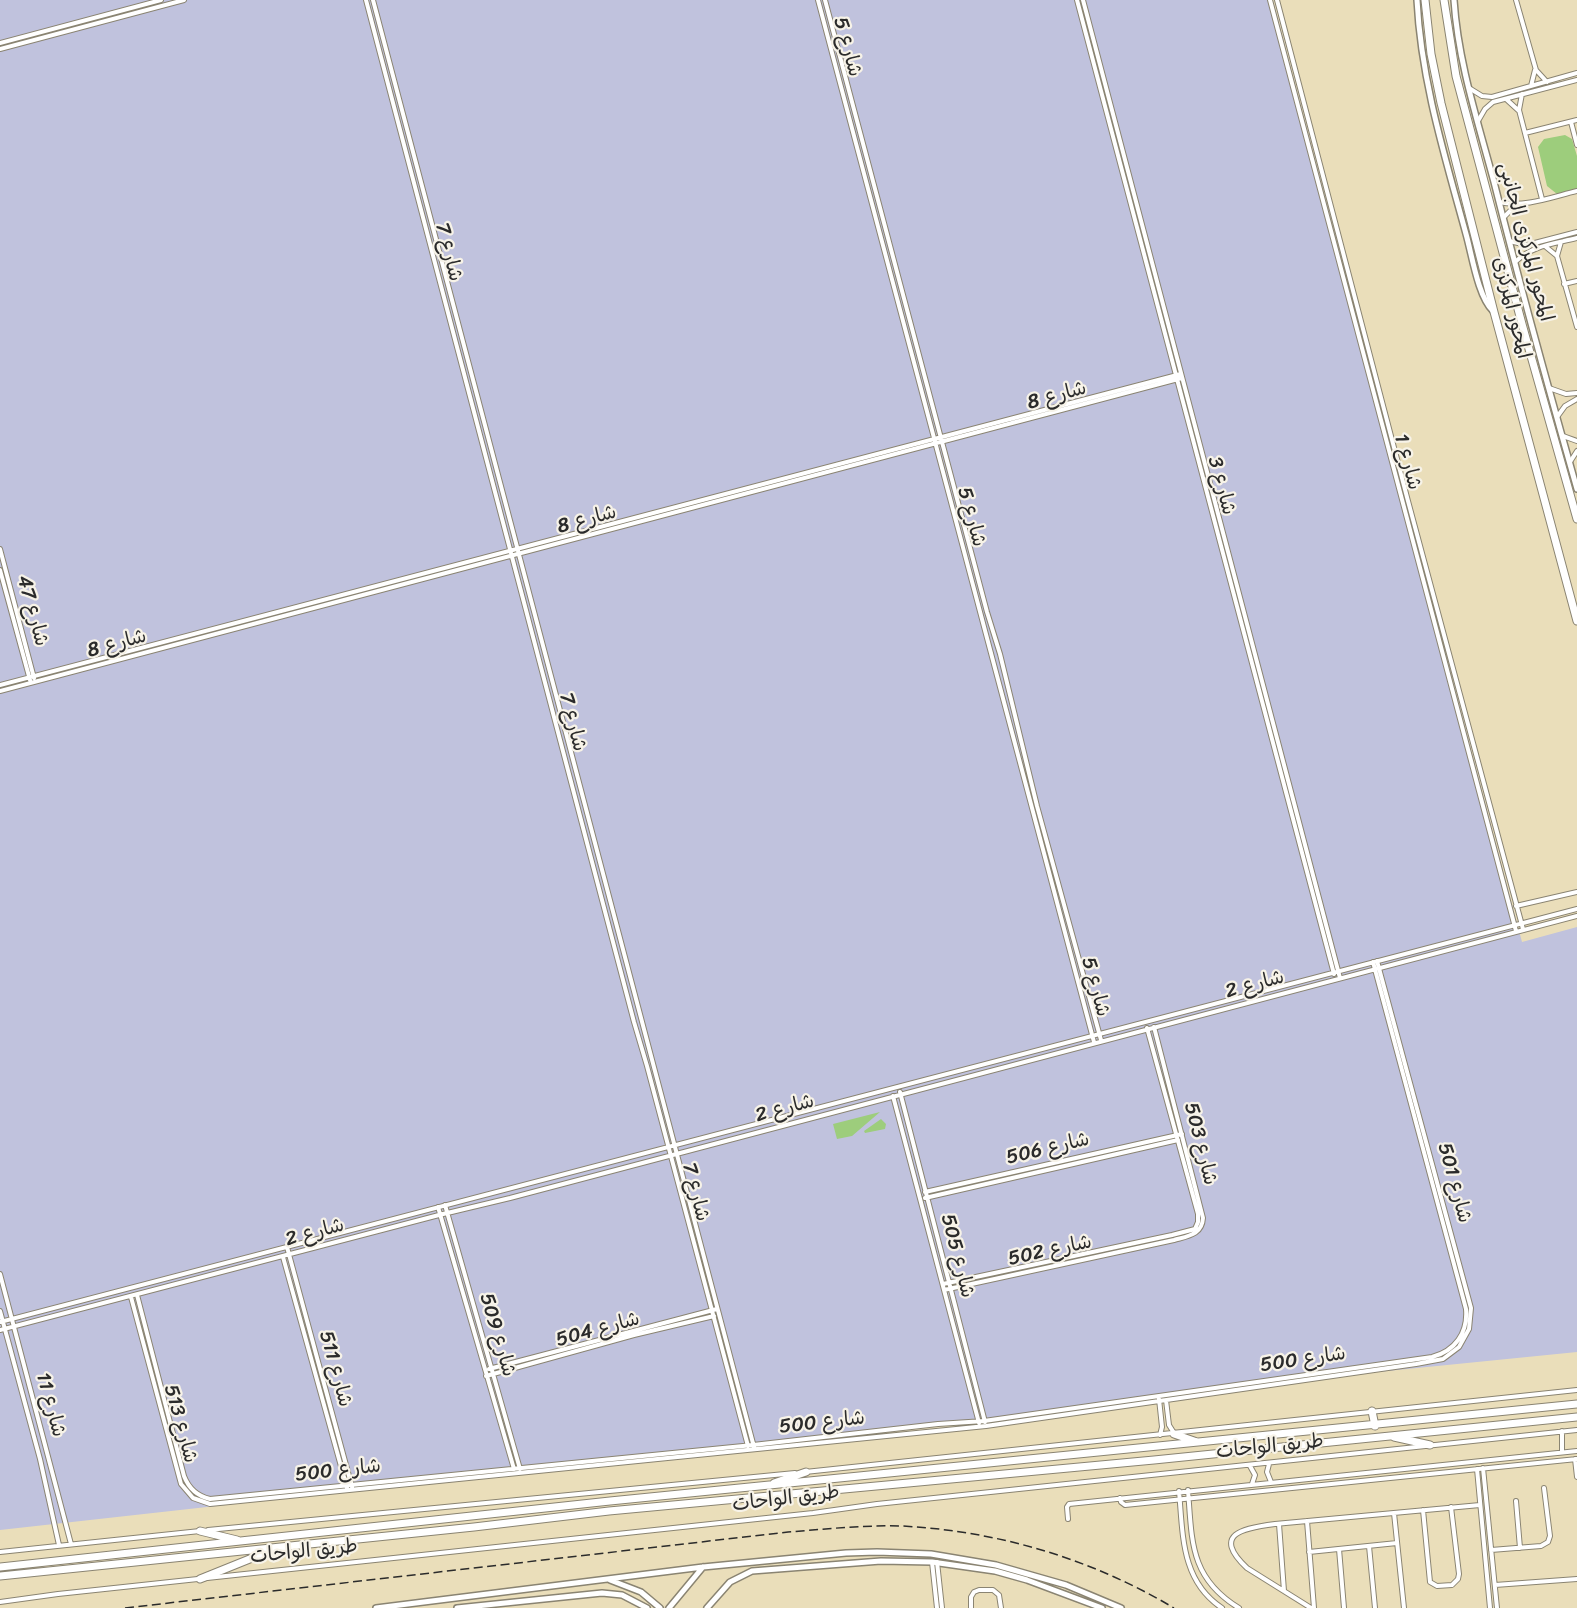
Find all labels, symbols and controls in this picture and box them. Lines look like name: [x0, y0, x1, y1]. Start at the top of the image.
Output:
street label: شارع 5: [828, 15, 866, 79]
street label: المحور المركزى الجانبى: [1492, 160, 1558, 324]
street label: شارع 7: [429, 220, 467, 284]
street label: المحور المركزى: [1487, 254, 1535, 362]
street label: شارع 8: [1025, 377, 1089, 415]
street label: شارع 1: [1388, 431, 1426, 493]
street label: شارع 3: [1202, 454, 1240, 518]
street label: شارع 5: [952, 485, 990, 549]
street label: شارع 8: [555, 501, 619, 539]
street label: شارع 47: [11, 573, 53, 649]
street label: شارع 8: [85, 625, 149, 663]
street label: شارع 7: [553, 690, 591, 754]
street label: شارع 5: [1076, 955, 1114, 1019]
street label: شارع 2: [1223, 966, 1287, 1004]
street label: شارع 2: [753, 1090, 817, 1128]
street label: شارع 503: [1178, 1100, 1222, 1188]
street label: شارع 506: [1004, 1128, 1092, 1170]
street label: شارع 501: [1432, 1140, 1476, 1226]
street label: شارع 7: [676, 1160, 714, 1224]
street label: شارع 505: [935, 1212, 979, 1300]
street label: شارع 2: [283, 1214, 347, 1252]
street label: شارع 502: [1006, 1230, 1094, 1272]
street label: شارع 509: [474, 1291, 520, 1379]
street label: شارع 504: [553, 1307, 643, 1353]
street label: شارع 511: [313, 1328, 357, 1410]
street label: شارع 500: [1259, 1342, 1347, 1378]
street label: شارع 11: [30, 1370, 70, 1440]
street label: شارع 513: [158, 1382, 202, 1466]
street label: شارع 500: [778, 1407, 866, 1439]
street label: طريق الواحات: [1215, 1429, 1325, 1465]
street label: شارع 500: [294, 1455, 382, 1487]
street label: طريق الواحات: [731, 1481, 841, 1517]
street label: طريق الواحات: [249, 1534, 359, 1570]

